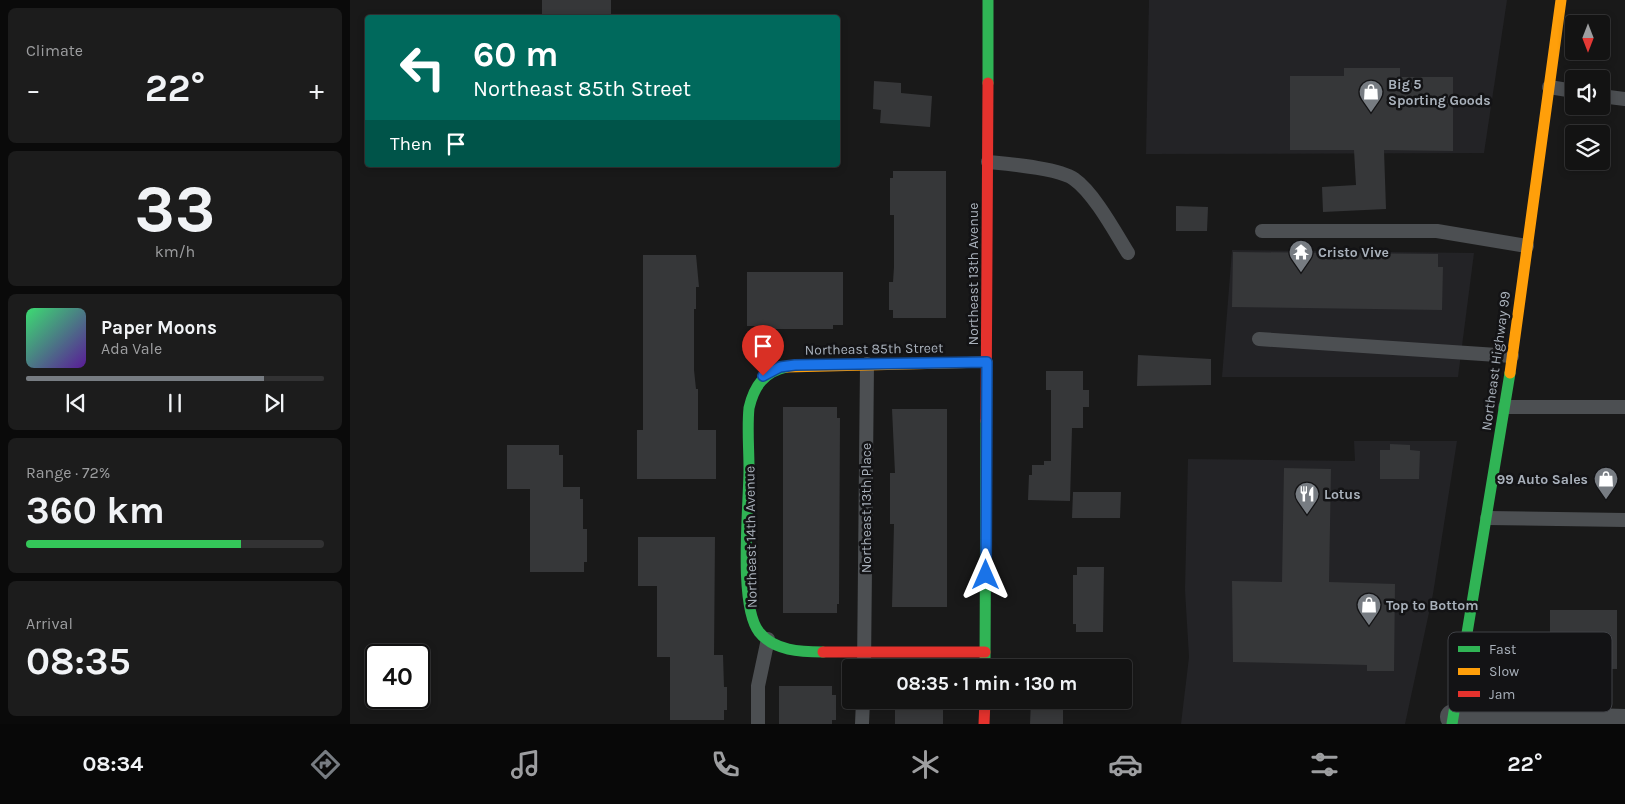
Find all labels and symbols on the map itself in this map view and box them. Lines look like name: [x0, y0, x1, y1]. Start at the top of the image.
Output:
north arrow: [1565, 15, 1610, 60]
place label: Big 5 Sporting Goods: [1388, 76, 1491, 109]
shop icon: Big 5 Sporting Goods: [1358, 79, 1384, 113]
street label: Northeast 13th Avenue: [965, 203, 982, 345]
temple icon: Cristo Vive: [1288, 239, 1314, 273]
place label: Cristo Vive: [1318, 244, 1389, 261]
street label: Northeast Highway 99: [1478, 290, 1514, 432]
pin: [742, 325, 784, 376]
street label: Northeast 85th Street: [804, 339, 944, 359]
street label: Northeast 13th Place: [858, 443, 875, 573]
street label: Northeast 14th Avenue: [741, 466, 761, 608]
shop icon: 99 Auto Sales: [1593, 466, 1619, 500]
place label: 99 Auto Sales: [1497, 471, 1588, 488]
restaurant icon: Lotus: [1294, 481, 1320, 515]
place label: Lotus: [1324, 486, 1361, 503]
position arrow: [959, 548, 1011, 600]
shop icon: Top to Bottom: [1356, 592, 1382, 626]
place label: Top to Bottom: [1386, 597, 1478, 614]
legend: [1448, 632, 1612, 712]
text: Fast: [1489, 641, 1516, 658]
speed limit sign: 40: [365, 644, 430, 709]
text: Slow: [1489, 663, 1519, 680]
text: Jam: [1489, 686, 1515, 703]

